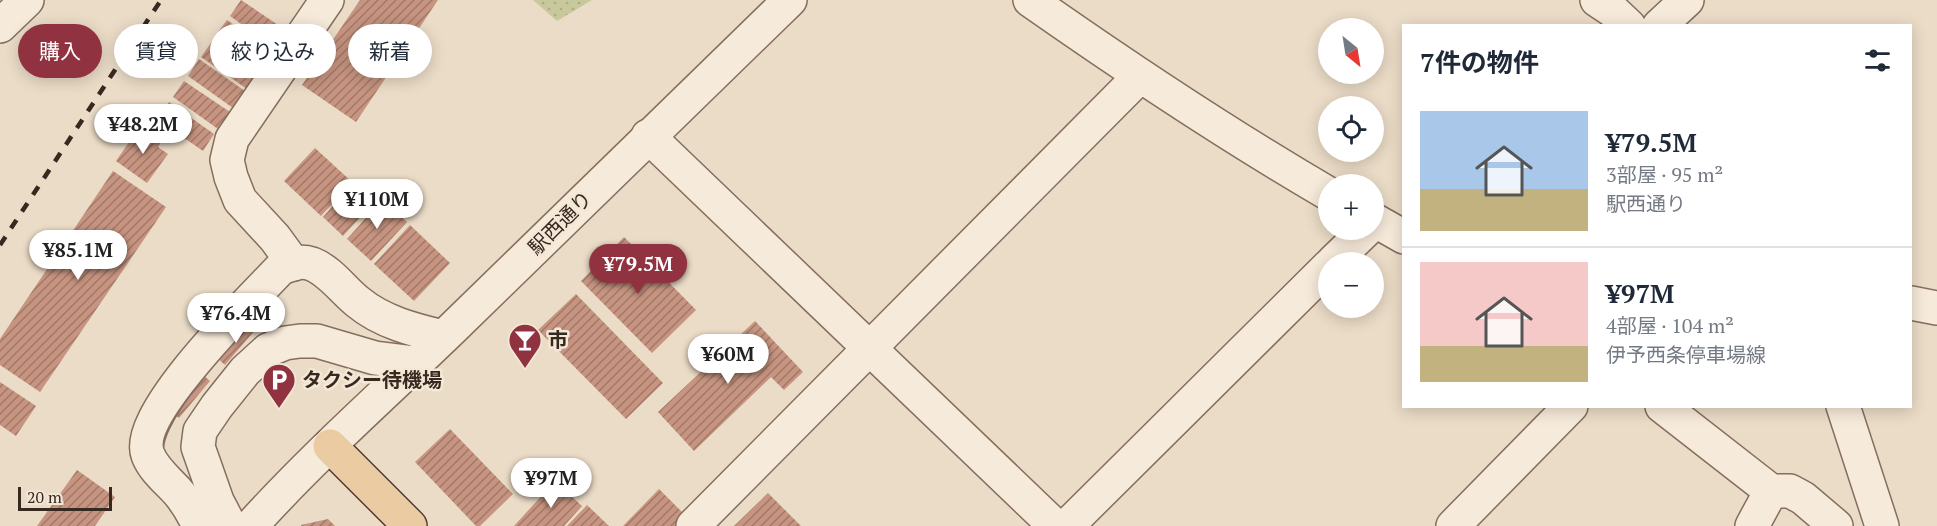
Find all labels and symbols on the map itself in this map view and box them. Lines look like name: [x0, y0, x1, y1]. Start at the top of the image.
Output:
north arrow: [1318, 18, 1384, 84]
pin: ¥48.2M: [94, 104, 192, 155]
pin: ¥110M: [335, 179, 419, 230]
street label: 駅西通り: [522, 185, 597, 260]
pin: ¥85.1M: [29, 230, 127, 281]
pin: ¥79.5M: [589, 244, 687, 295]
pin: ¥76.4M: [187, 293, 285, 344]
bar icon: 市: [507, 322, 543, 369]
place label: 市: [548, 326, 568, 353]
pin: ¥60M: [692, 334, 764, 385]
parking icon: タクシー待機場: [261, 362, 297, 409]
place label: タクシー待機場: [302, 366, 442, 393]
pin: ¥97M: [515, 458, 587, 509]
scale bar: [18, 484, 112, 512]

